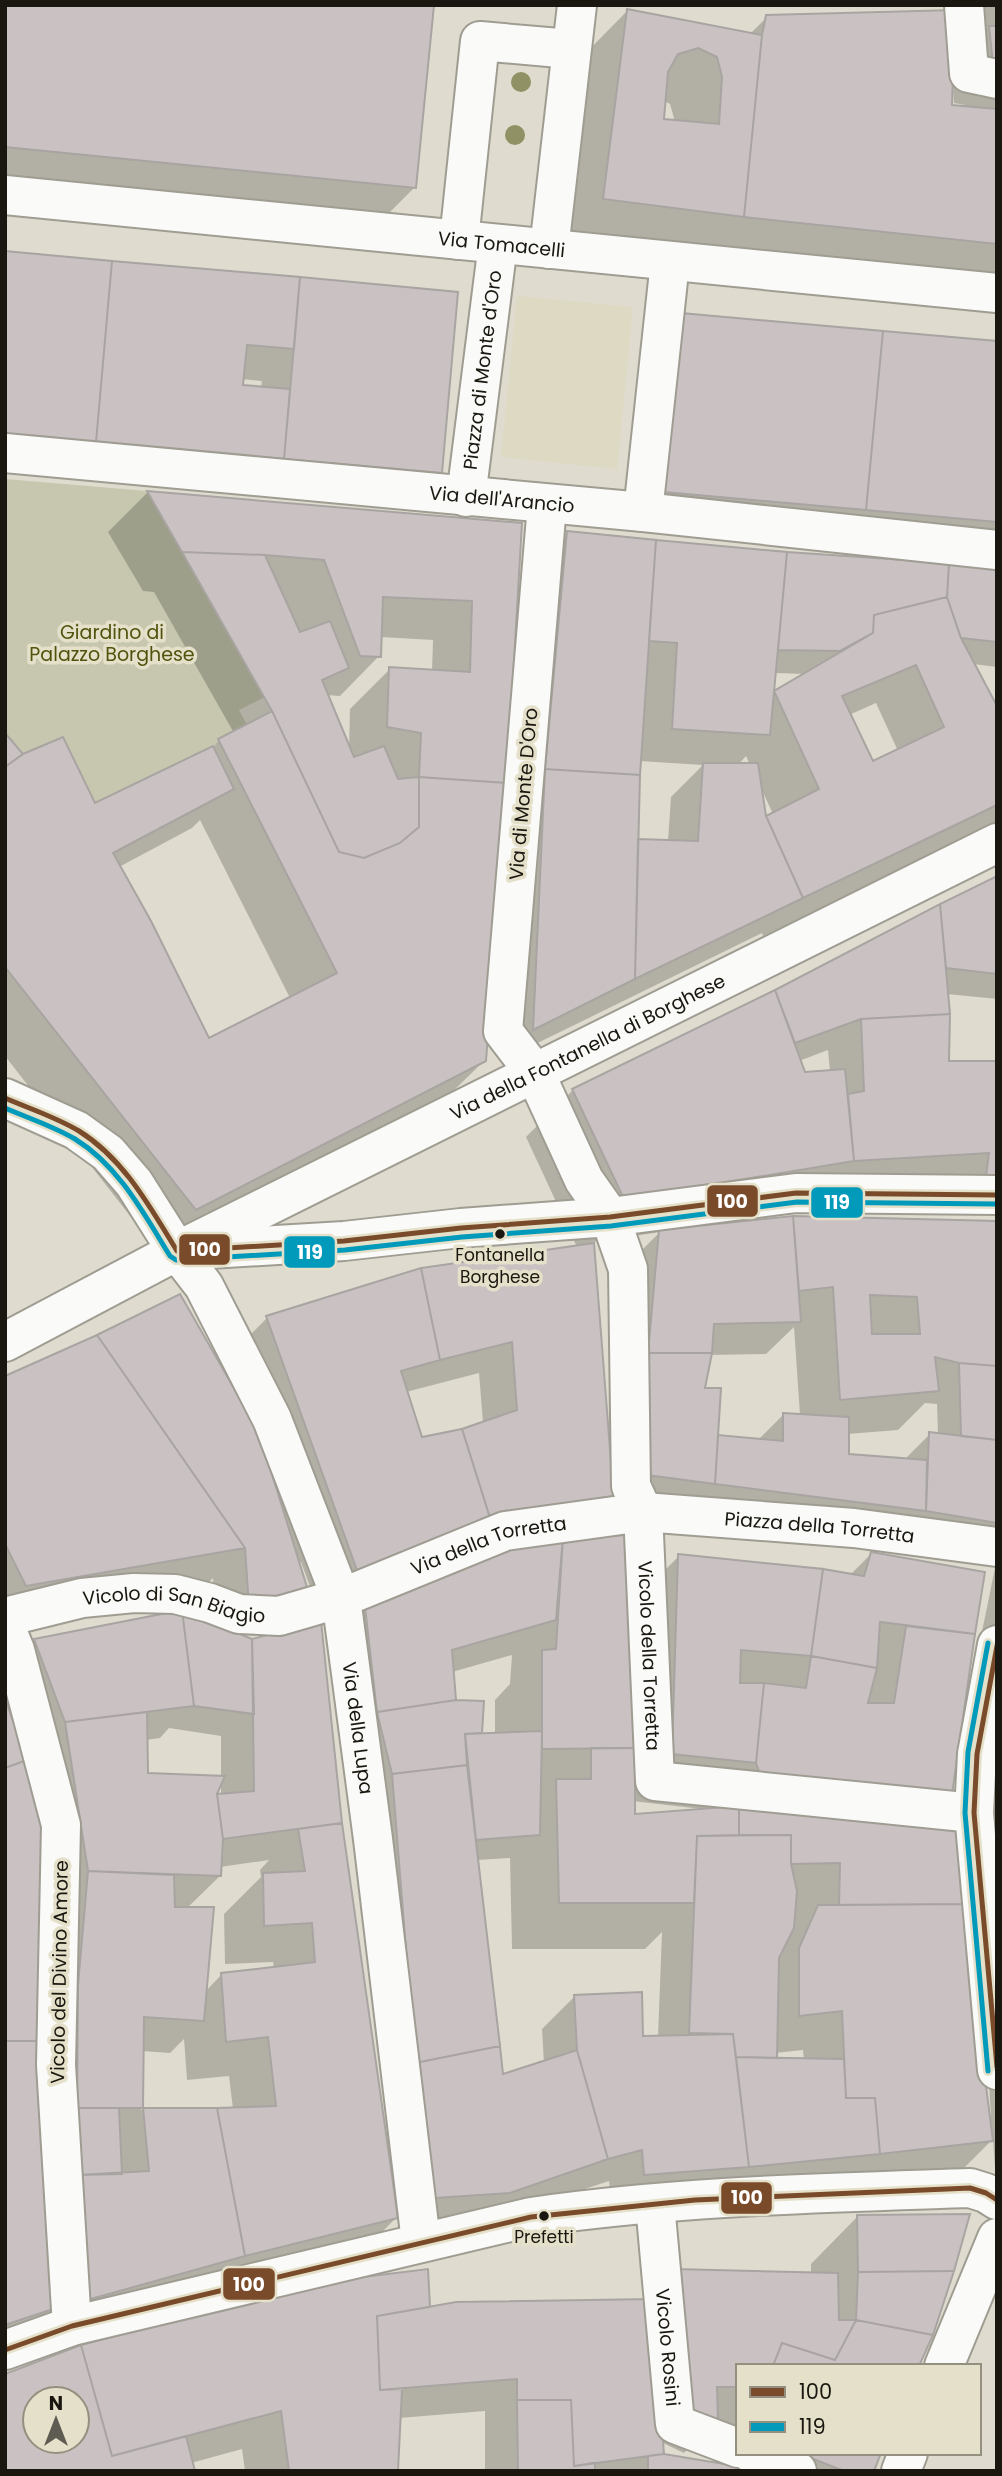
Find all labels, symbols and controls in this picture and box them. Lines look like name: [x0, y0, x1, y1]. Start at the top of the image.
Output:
street label: Via Tomacelli: [437, 225, 566, 264]
street label: Piazza di Monte d'Oro: [457, 269, 509, 471]
street label: Via dell'Arancio: [428, 479, 576, 520]
park label: Giardino di Palazzo Borghese: [29, 619, 195, 668]
street label: Via di Monte D'Oro: [503, 707, 544, 881]
street label: Via della Fontanella di Borghese: [445, 967, 730, 1127]
line badge: 100: [706, 1184, 759, 1218]
line badge: 119: [810, 1186, 864, 1219]
text: 100: [716, 1188, 748, 1215]
text: 119: [824, 1189, 850, 1216]
marker: Fontanella Borghese: [493, 1227, 507, 1241]
line badge: 100: [178, 1233, 231, 1266]
line badge: 119: [283, 1235, 336, 1269]
text: 100: [189, 1236, 221, 1263]
text: 119: [297, 1239, 323, 1266]
place label: Fontanella Borghese: [455, 1243, 545, 1289]
street label: Piazza della Torretta: [723, 1505, 916, 1550]
street label: Via della Torretta: [407, 1510, 568, 1582]
street label: Vicolo della Torretta: [631, 1560, 667, 1751]
street label: Vicolo di San Biagio: [81, 1580, 266, 1629]
street label: Via della Lupa: [336, 1660, 380, 1796]
street label: Vicolo del Divino Amore: [44, 1860, 75, 2084]
line badge: 100: [720, 2181, 773, 2215]
text: 100: [731, 2184, 763, 2211]
marker: Prefetti: [537, 2209, 551, 2223]
place label: Prefetti: [514, 2225, 574, 2249]
line badge: 100: [222, 2267, 276, 2301]
text: 100: [233, 2271, 265, 2298]
street label: Vicolo Rosini: [649, 2287, 686, 2408]
legend: [736, 2364, 981, 2455]
text: 100: [799, 2377, 832, 2406]
north arrow: [21, 2385, 91, 2455]
text: N: [49, 2390, 63, 2417]
text: 119: [799, 2412, 826, 2441]

